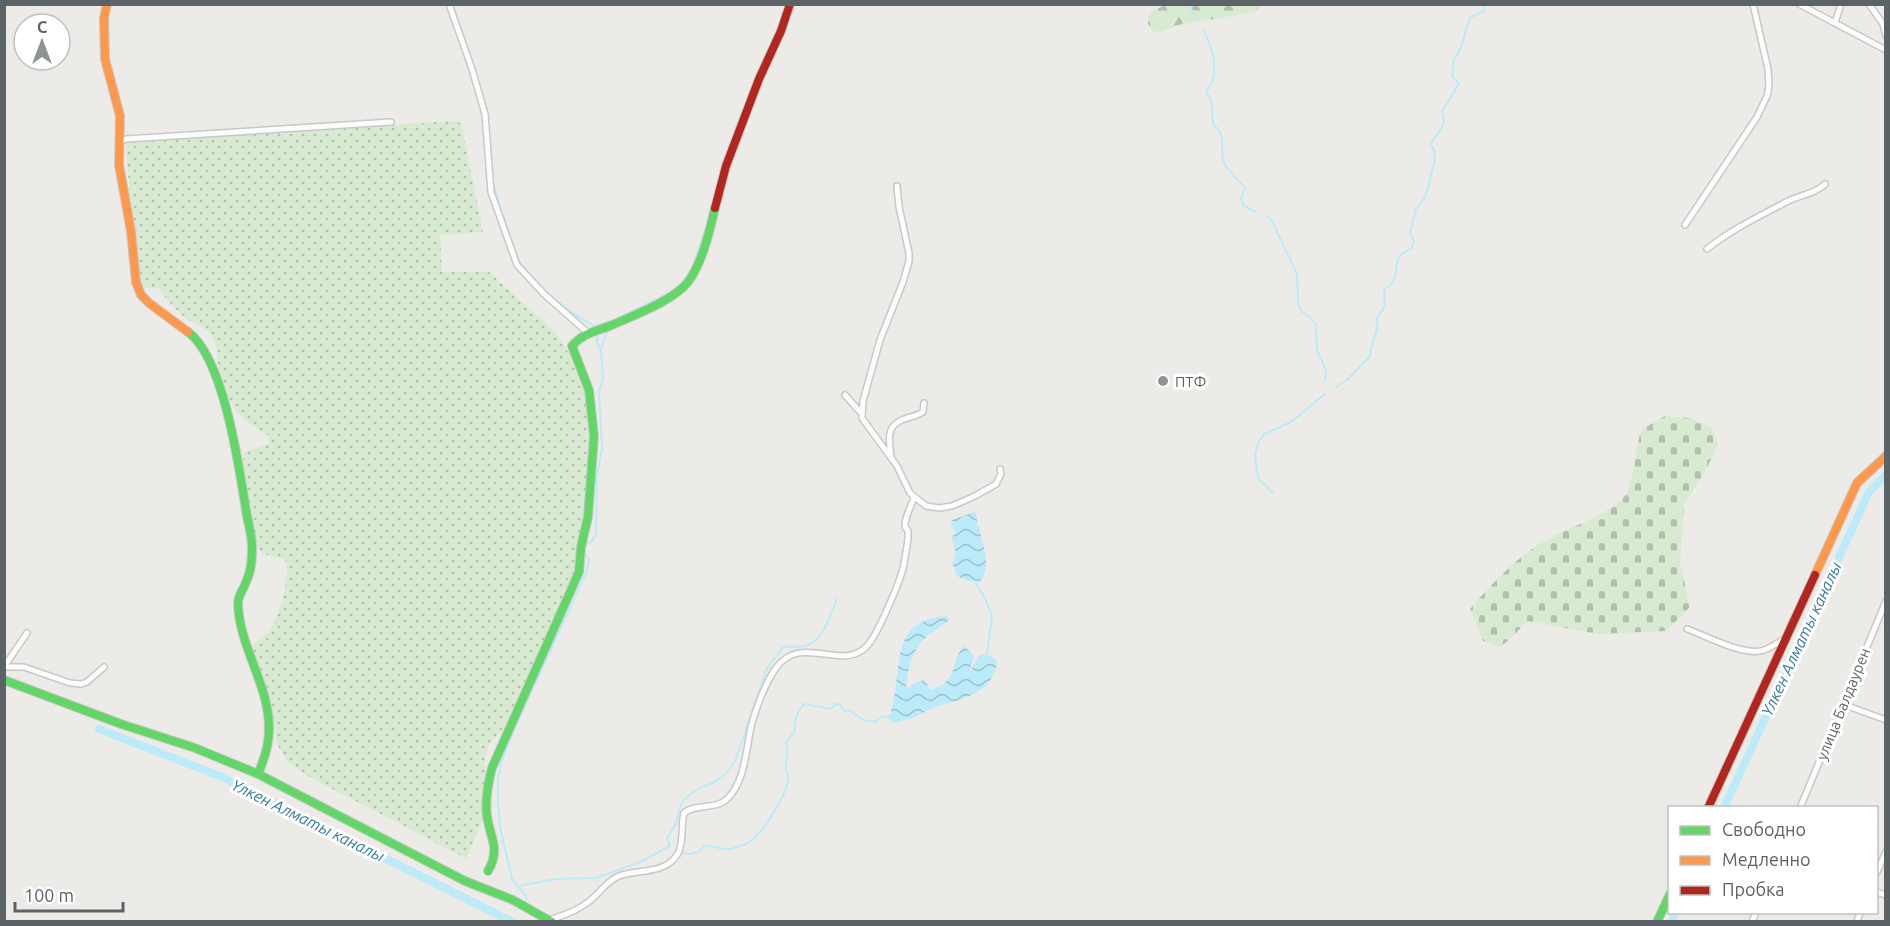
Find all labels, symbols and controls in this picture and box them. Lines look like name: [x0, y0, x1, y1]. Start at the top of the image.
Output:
north arrow: [12, 12, 72, 72]
text: С: [37, 18, 47, 36]
place label: ПТФ: [1175, 373, 1206, 390]
marker: ПТФ: [1156, 374, 1170, 388]
water label: Үлкен Алматы каналы: [1757, 559, 1845, 719]
street label: улица Балдаурен: [1813, 645, 1873, 763]
water label: Үлкен Алматы каналы: [229, 775, 388, 865]
legend: [1668, 806, 1878, 914]
text: Свободно: [1722, 819, 1806, 839]
text: Медленно: [1722, 849, 1811, 869]
scale bar: [15, 875, 123, 913]
text: Пробка: [1722, 879, 1785, 899]
text: 100 m: [24, 885, 74, 905]

